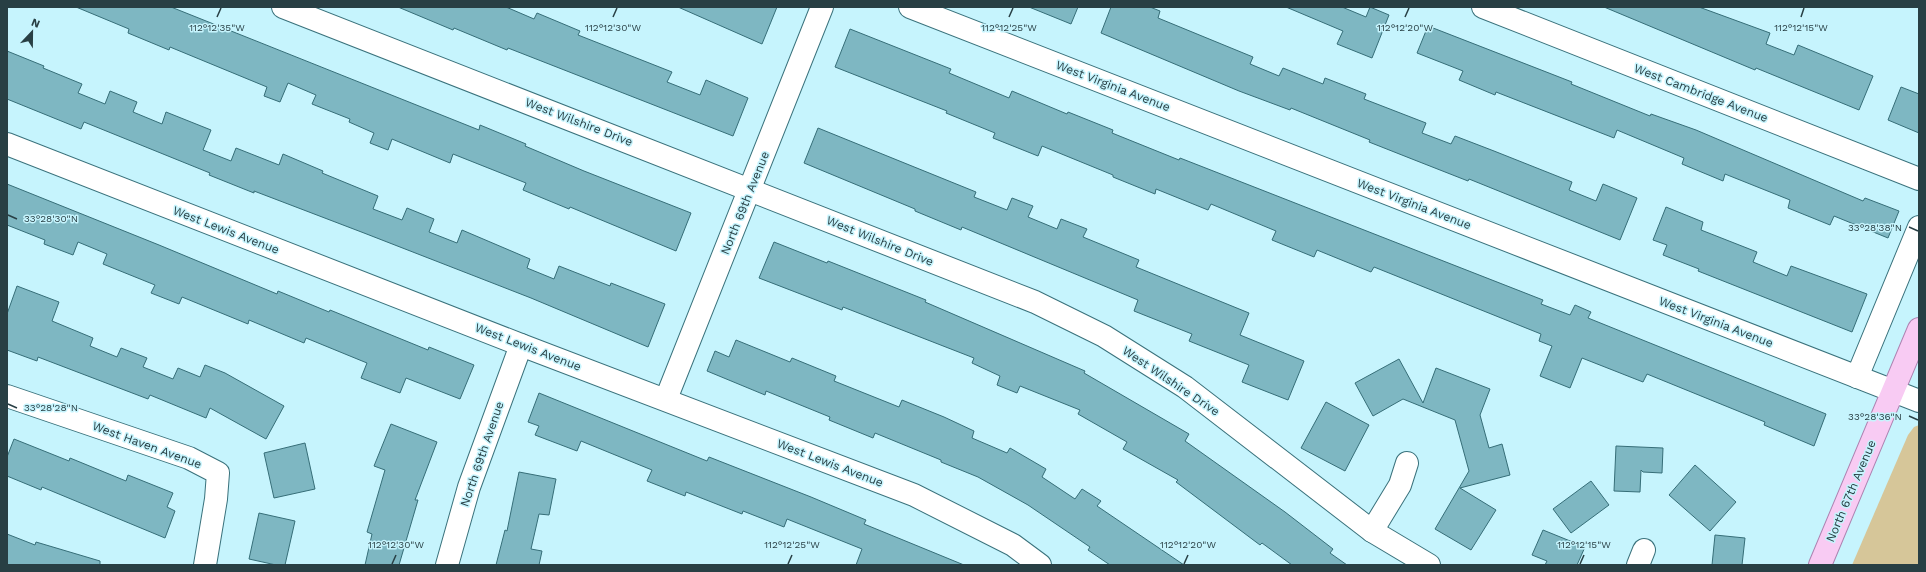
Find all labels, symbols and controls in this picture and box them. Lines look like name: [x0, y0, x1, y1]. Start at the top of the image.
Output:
north arrow: [12, 12, 52, 52]
text: N: [29, 16, 42, 31]
text: 112°12'35"W: [189, 22, 245, 33]
text: 112°12'30"W: [585, 22, 641, 33]
text: 112°12'25"W: [981, 22, 1037, 33]
text: 112°12'20"W: [1377, 22, 1433, 33]
text: 112°12'15"W: [1774, 22, 1828, 33]
street label: West Virginia Avenue: [1054, 58, 1172, 114]
street label: West Cambridge Avenue: [1632, 61, 1770, 125]
street label: West Wilshire Drive: [523, 95, 635, 149]
street label: North 69th Avenue: [718, 149, 772, 257]
street label: West Virginia Avenue: [1355, 176, 1473, 232]
street label: West Lewis Avenue: [171, 203, 281, 257]
text: 33°28'30"N: [24, 213, 78, 224]
street label: West Wilshire Drive: [824, 213, 936, 269]
text: 33°28'38"N: [1848, 222, 1902, 233]
street label: West Virginia Avenue: [1657, 294, 1775, 350]
street label: West Lewis Avenue: [473, 320, 583, 374]
street label: West Wilshire Drive: [1120, 343, 1222, 419]
street label: North 69th Avenue: [457, 400, 507, 508]
text: 33°28'28"N: [24, 402, 78, 413]
text: 33°28'36"N: [1848, 411, 1902, 422]
street label: West Haven Avenue: [90, 419, 204, 471]
street label: West Lewis Avenue: [775, 436, 885, 490]
street label: North 67th Avenue: [1823, 438, 1879, 544]
text: 112°12'30"W: [368, 539, 424, 550]
text: 112°12'25"W: [764, 539, 820, 550]
text: 112°12'20"W: [1160, 539, 1216, 550]
text: 112°12'15"W: [1557, 539, 1611, 550]

